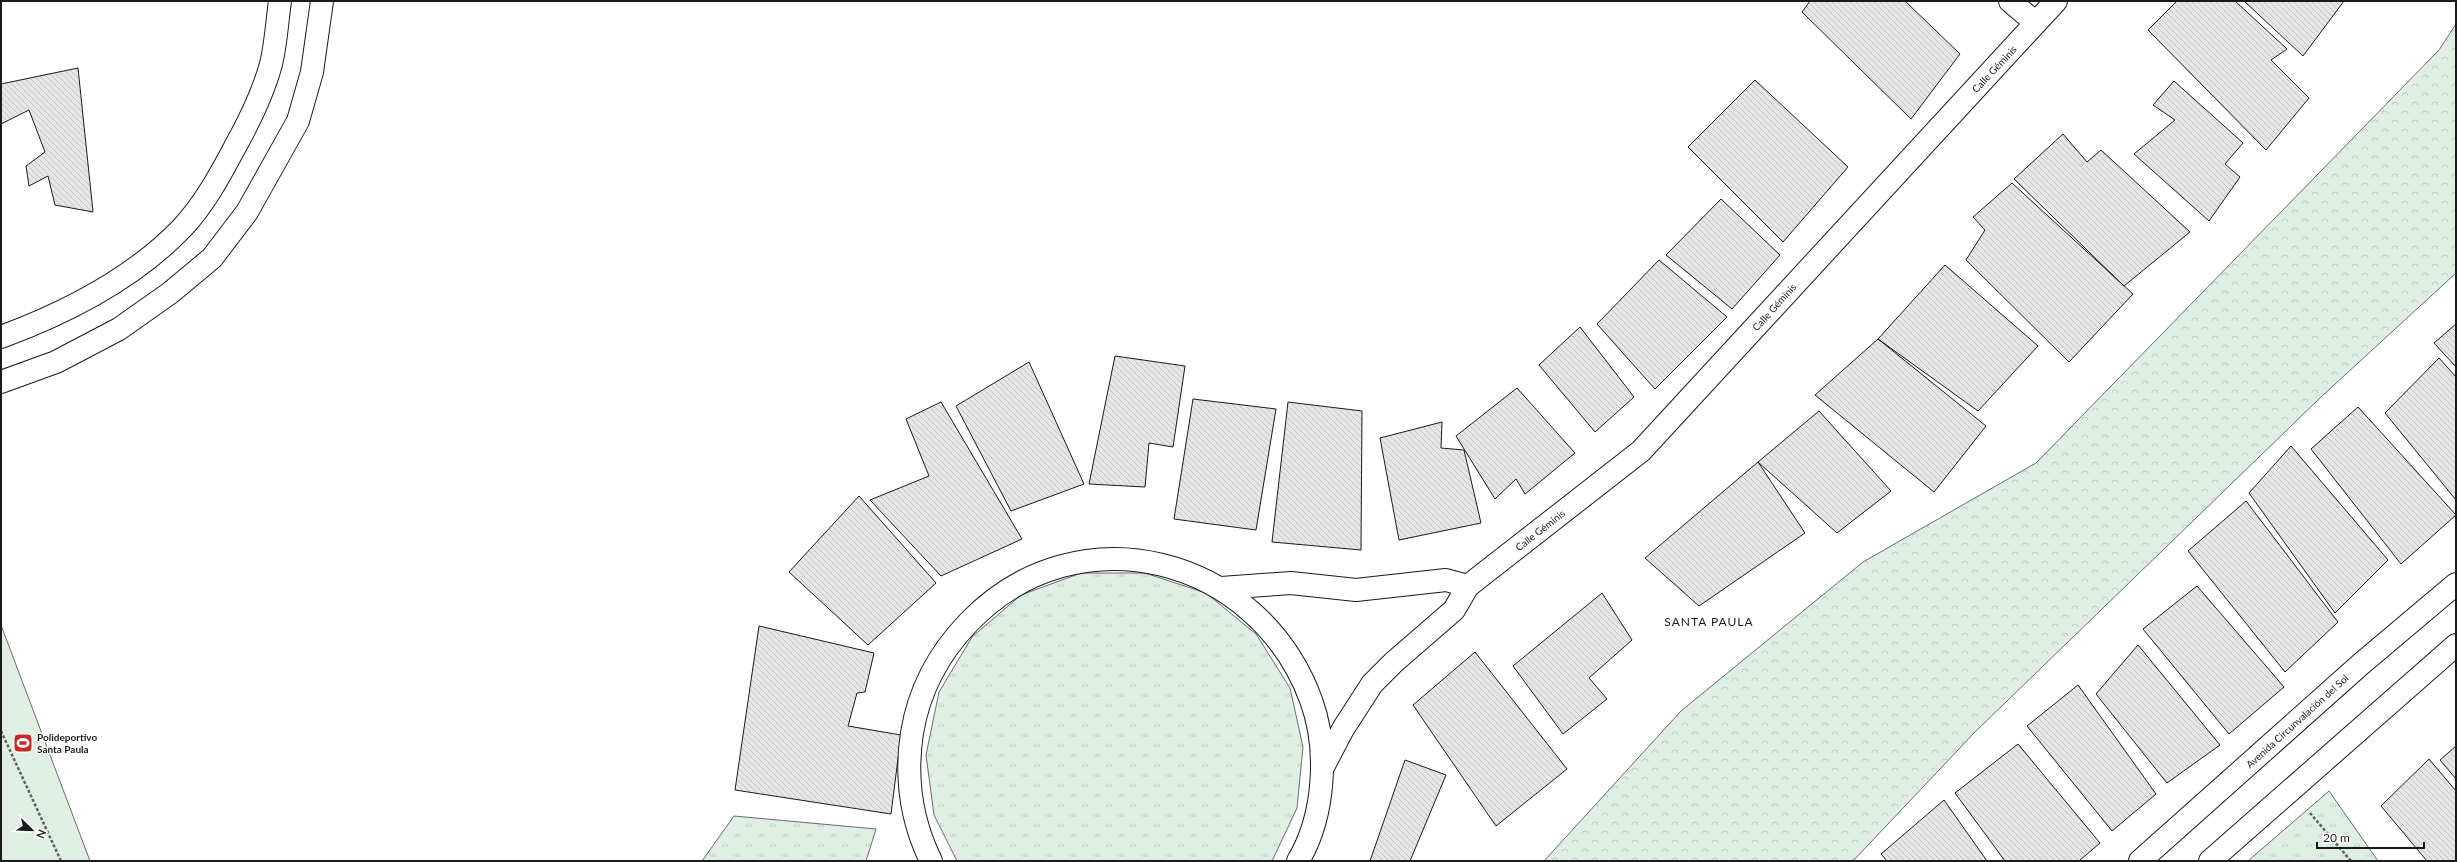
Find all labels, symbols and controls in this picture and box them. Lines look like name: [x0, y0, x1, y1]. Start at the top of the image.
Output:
street label: Calle Géminis: [1969, 43, 2019, 95]
street label: Calle Géminis: [1750, 281, 1798, 333]
street label: Calle Géminis: [1513, 507, 1567, 553]
district label: SANTA PAULA: [1664, 614, 1754, 629]
street label: Avenida Circunvalación del Sol: [2243, 672, 2351, 770]
place label: Polideportivo Santa Paula: [37, 731, 97, 755]
sports icon: Polideportivo Santa Paula: [12, 732, 34, 754]
north arrow: [12, 810, 52, 850]
scale bar: [2317, 824, 2424, 850]
text: N: [34, 828, 49, 841]
text: 20 m: [2323, 830, 2350, 845]

